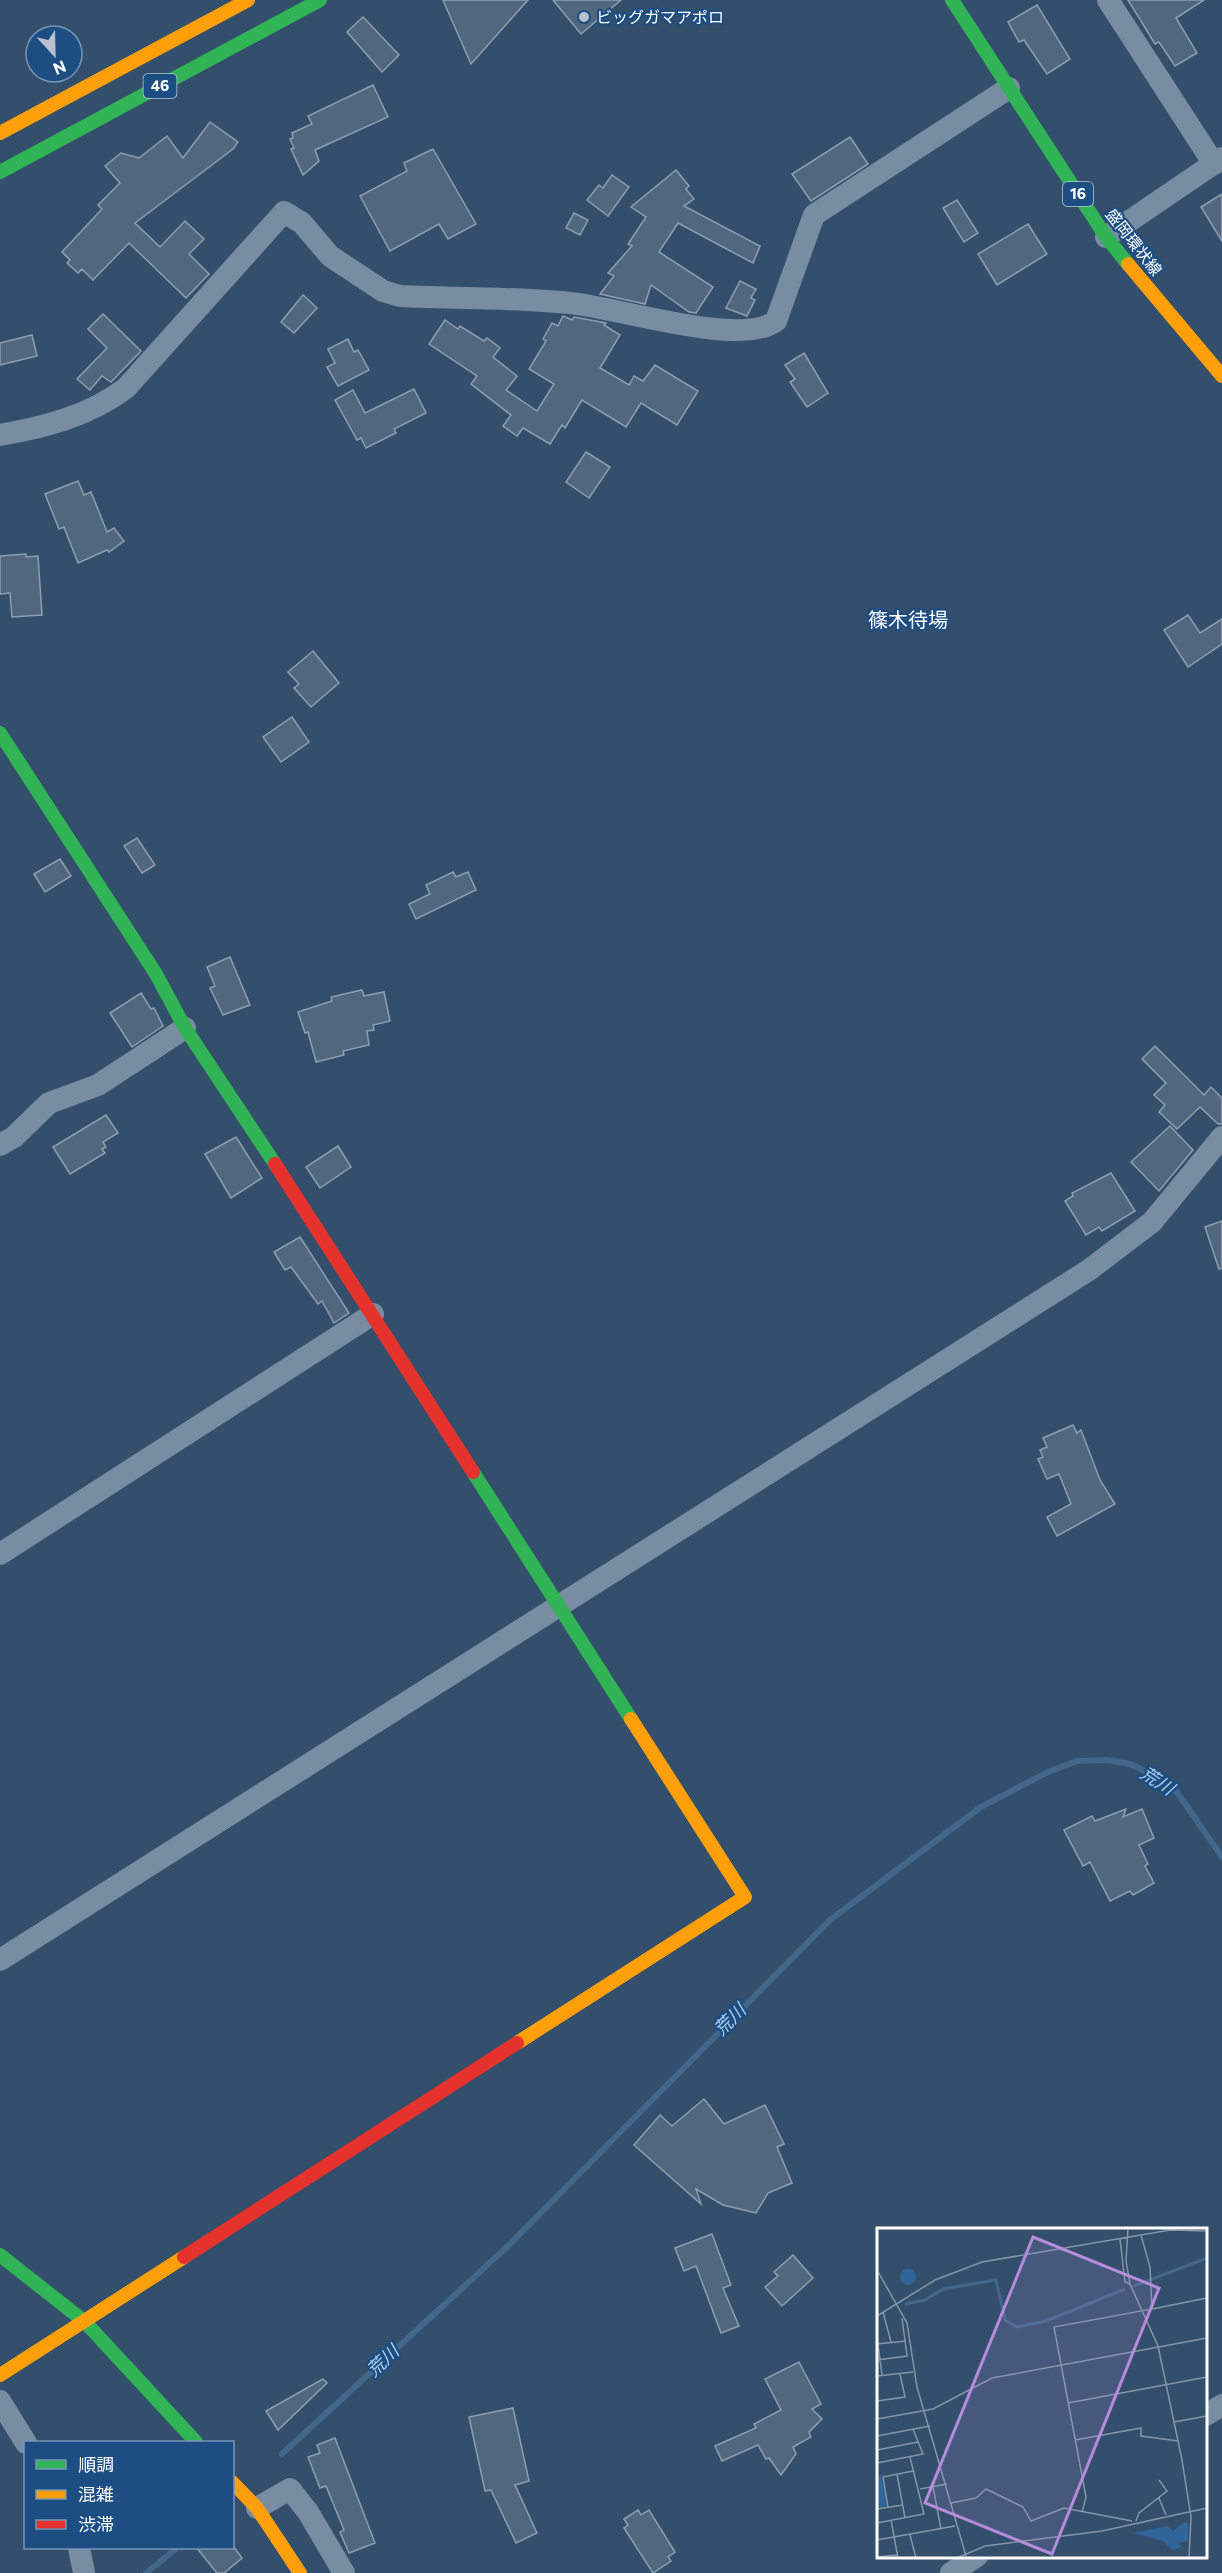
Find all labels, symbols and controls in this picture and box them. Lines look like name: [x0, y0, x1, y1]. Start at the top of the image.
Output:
place label: ビッグガマアポロ: [596, 7, 724, 26]
marker: ビッグガマアポロ: [577, 10, 591, 24]
north arrow: [24, 24, 84, 84]
text: N: [51, 57, 69, 79]
road number: 46: [144, 74, 176, 98]
road number: 16: [1063, 182, 1093, 206]
street label: 盛岡環状線: [1102, 204, 1167, 279]
district label: 篠木待場: [868, 607, 948, 631]
water label: 荒川: [1136, 1761, 1180, 1800]
water label: 荒川: [709, 1997, 751, 2040]
inset map: [877, 2228, 1207, 2558]
water label: 荒川: [362, 2339, 404, 2381]
legend: [24, 2441, 234, 2549]
text: 順調: [78, 2453, 114, 2475]
text: 混雑: [78, 2483, 114, 2505]
text: 渋滞: [78, 2513, 114, 2535]

